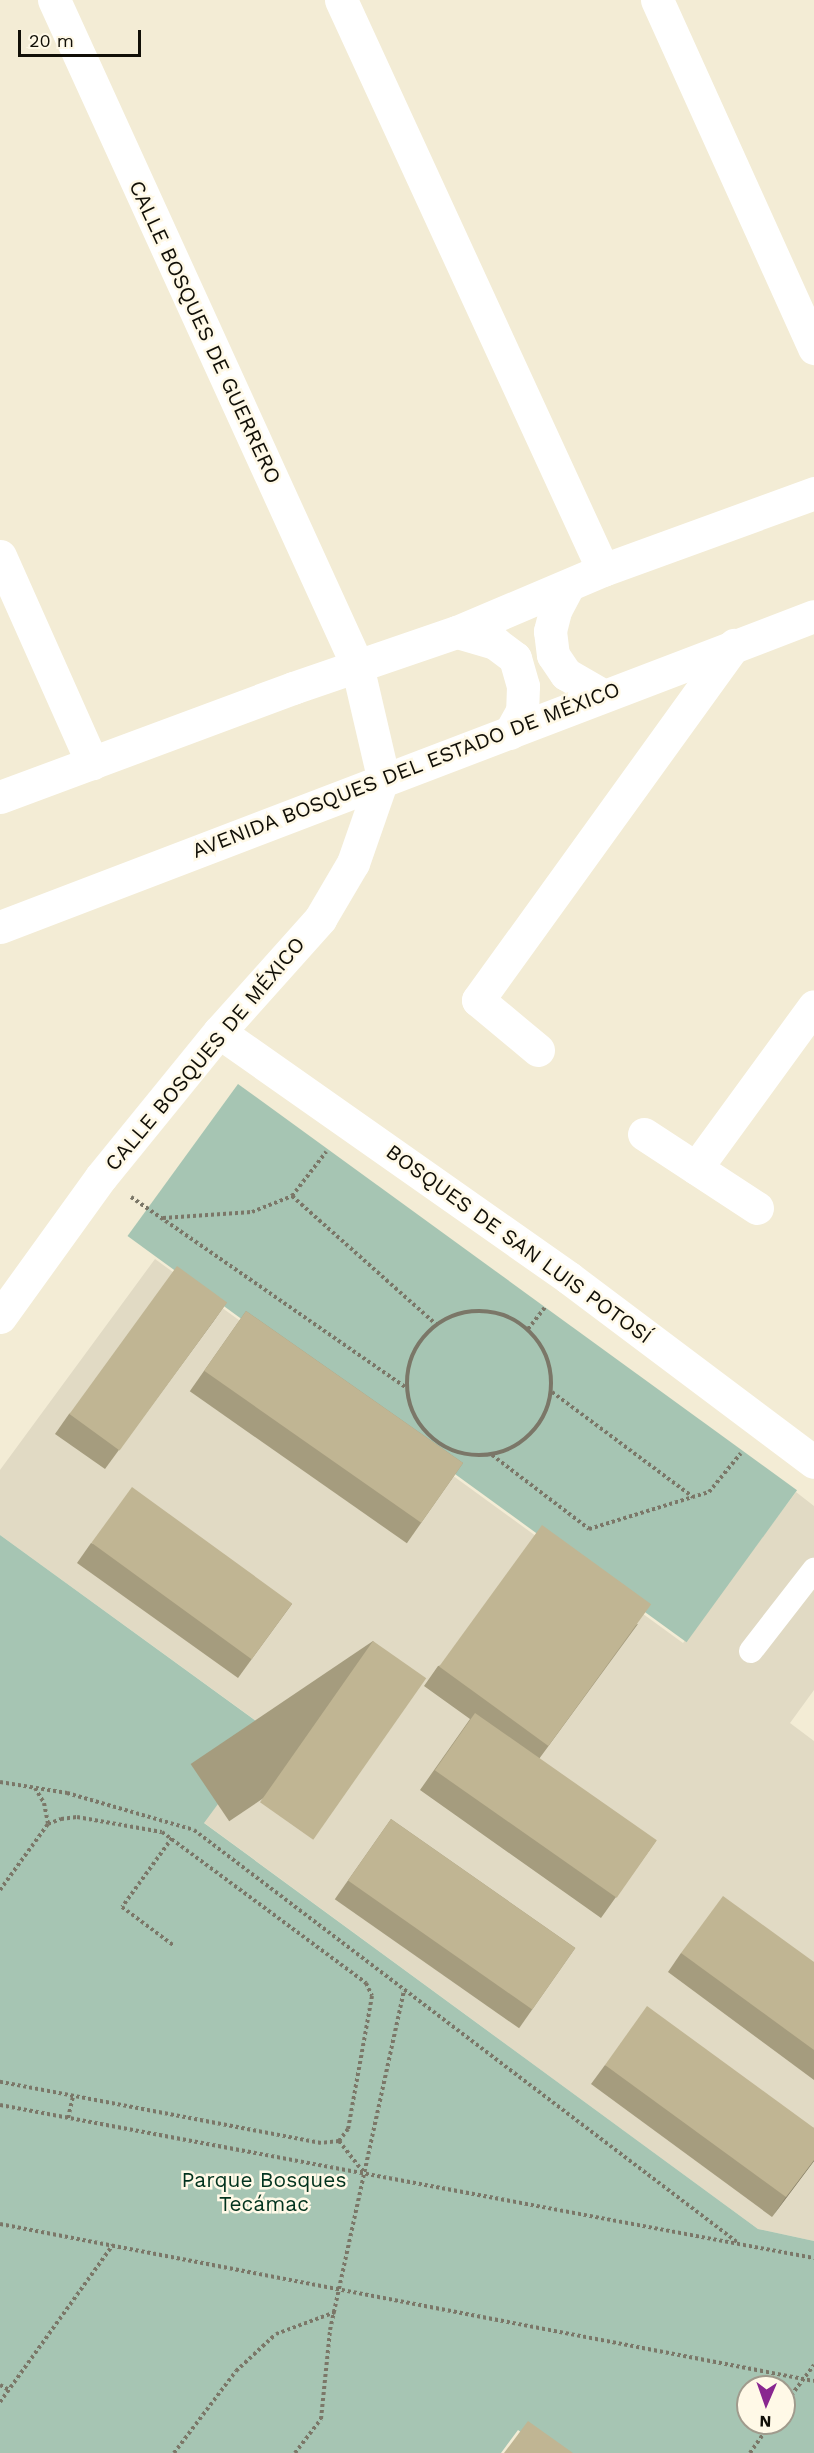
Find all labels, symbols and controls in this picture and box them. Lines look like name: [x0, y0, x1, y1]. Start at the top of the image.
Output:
scale bar: [21, 18, 144, 56]
text: 20 m: [29, 30, 74, 51]
street label: CALLE BOSQUES DE GUERRERO: [124, 176, 286, 488]
street label: AVENIDA BOSQUES DEL ESTADO DE MÉXICO: [188, 676, 624, 864]
street label: CALLE BOSQUES DE MÉXICO: [100, 932, 310, 1176]
street label: BOSQUES DE SAN LUIS POTOSÍ: [381, 1139, 657, 1349]
park label: Parque Bosques Tecámac: [181, 2167, 347, 2217]
north arrow: [736, 2375, 796, 2435]
text: N: [759, 2412, 772, 2431]

